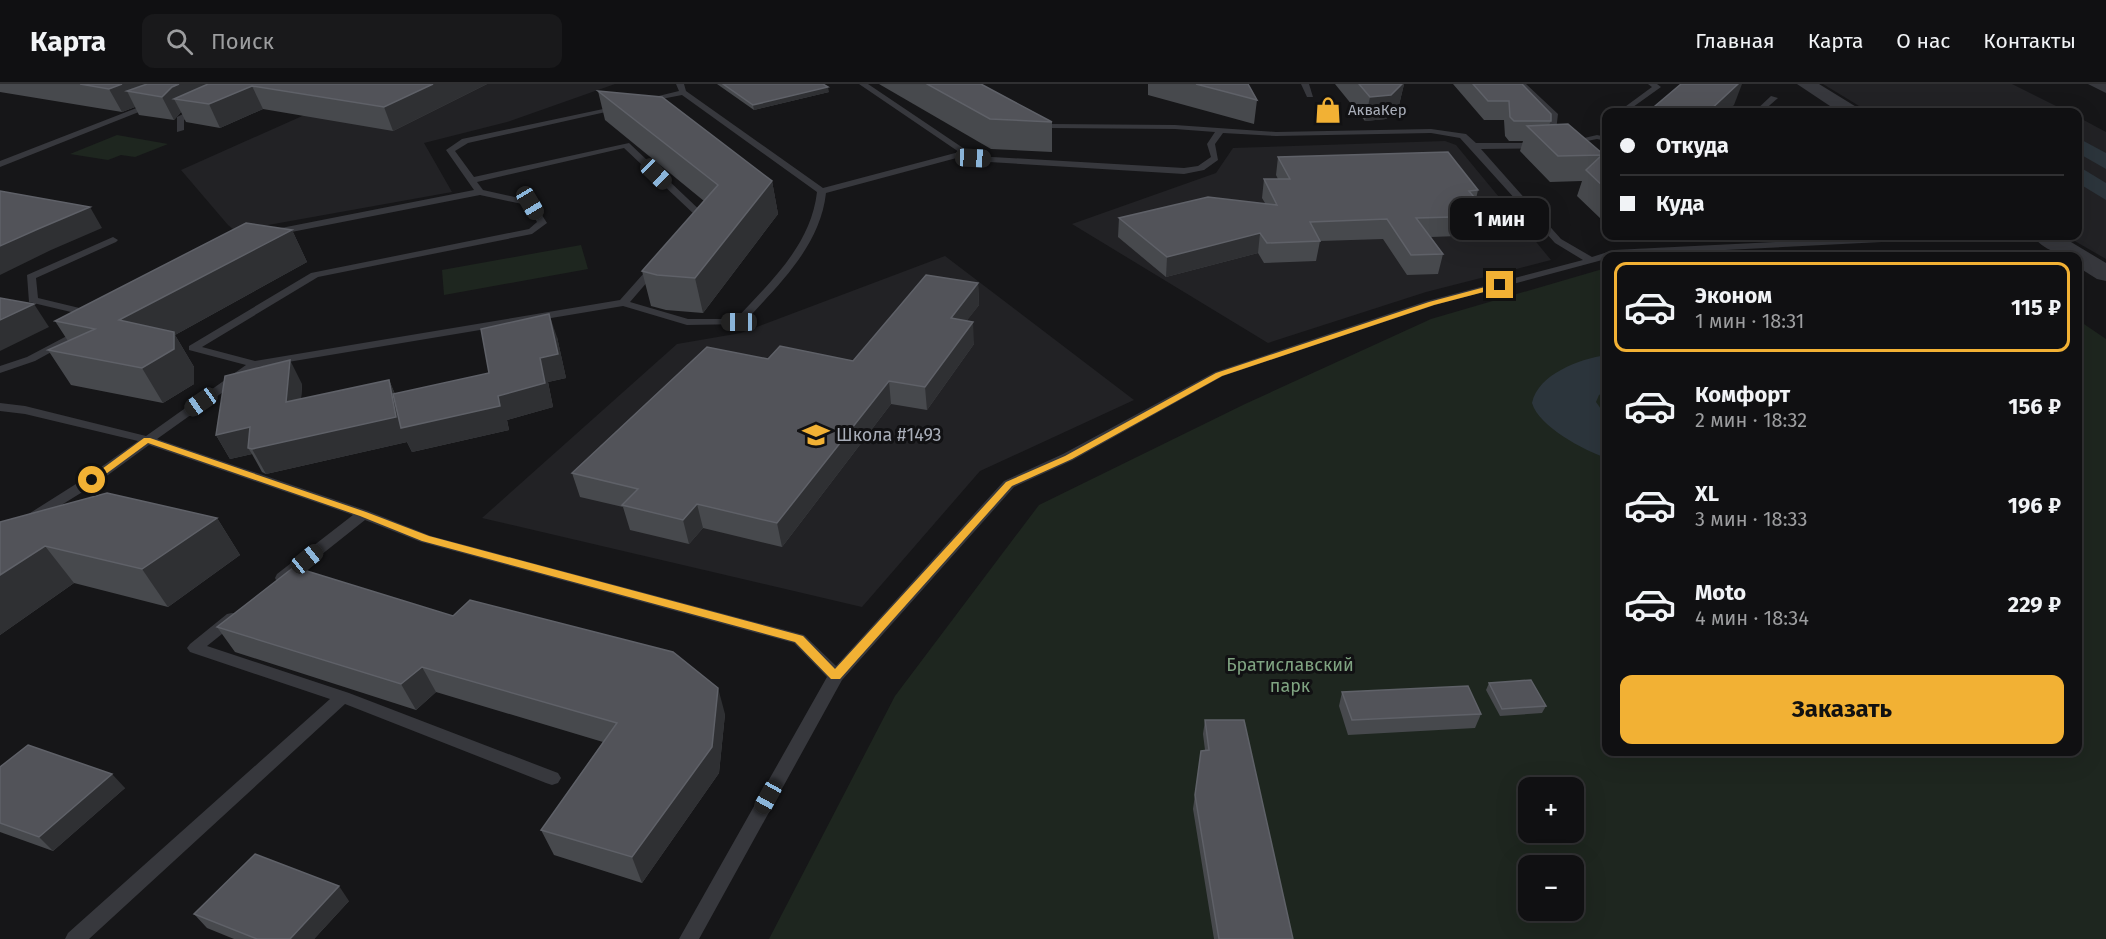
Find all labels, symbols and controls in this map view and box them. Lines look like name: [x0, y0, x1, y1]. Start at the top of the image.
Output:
search box: [142, 14, 562, 68]
text: Карта: [30, 25, 106, 58]
icon: search: [163, 25, 196, 58]
text: Поиск: [211, 28, 274, 55]
text: Главная: [1695, 28, 1775, 54]
text: Карта: [1808, 28, 1863, 54]
text: О нас: [1896, 28, 1950, 54]
text: Контакты: [1983, 28, 2076, 54]
shop icon: АкваКер: [1313, 95, 1343, 125]
place label: АкваКер: [1348, 101, 1407, 119]
text: Откуда: [1656, 132, 1729, 159]
car: [955, 148, 991, 168]
car: [637, 155, 675, 193]
car: [513, 183, 547, 223]
text: Куда: [1656, 190, 1705, 217]
callout: 1 мин: [1450, 198, 1550, 240]
text: 1 мин: [1474, 207, 1525, 231]
route end: [1486, 271, 1513, 298]
icon: car: [1623, 280, 1677, 334]
text: Эконом: [1695, 282, 1772, 309]
text: 115 ₽: [2011, 294, 2061, 321]
text: 1 мин · 18:31: [1695, 309, 1804, 333]
car: [721, 313, 757, 331]
icon: car: [1623, 379, 1677, 433]
text: Комфорт: [1695, 381, 1790, 408]
car: [181, 384, 221, 420]
text: 156 ₽: [2008, 393, 2061, 420]
text: 2 мин · 18:32: [1695, 408, 1807, 432]
school or university icon: Школа #1493: [801, 420, 831, 450]
place label: Школа #1493: [836, 424, 942, 446]
route start: [78, 466, 105, 493]
icon: car: [1623, 478, 1677, 532]
text: XL: [1695, 480, 1719, 507]
text: 196 ₽: [2008, 492, 2061, 519]
text: 3 мин · 18:33: [1695, 507, 1808, 531]
car: [287, 541, 327, 577]
icon: car: [1623, 577, 1677, 631]
text: Moto: [1695, 579, 1746, 606]
text: 229 ₽: [2008, 591, 2061, 618]
text: 4 мин · 18:34: [1695, 606, 1809, 630]
park label: Братиславский парк: [1226, 654, 1354, 697]
button: Заказать: [1620, 675, 2064, 744]
car: [751, 777, 785, 817]
map controls: [1518, 777, 1584, 921]
button: +: [1518, 777, 1584, 843]
button: −: [1518, 855, 1584, 921]

